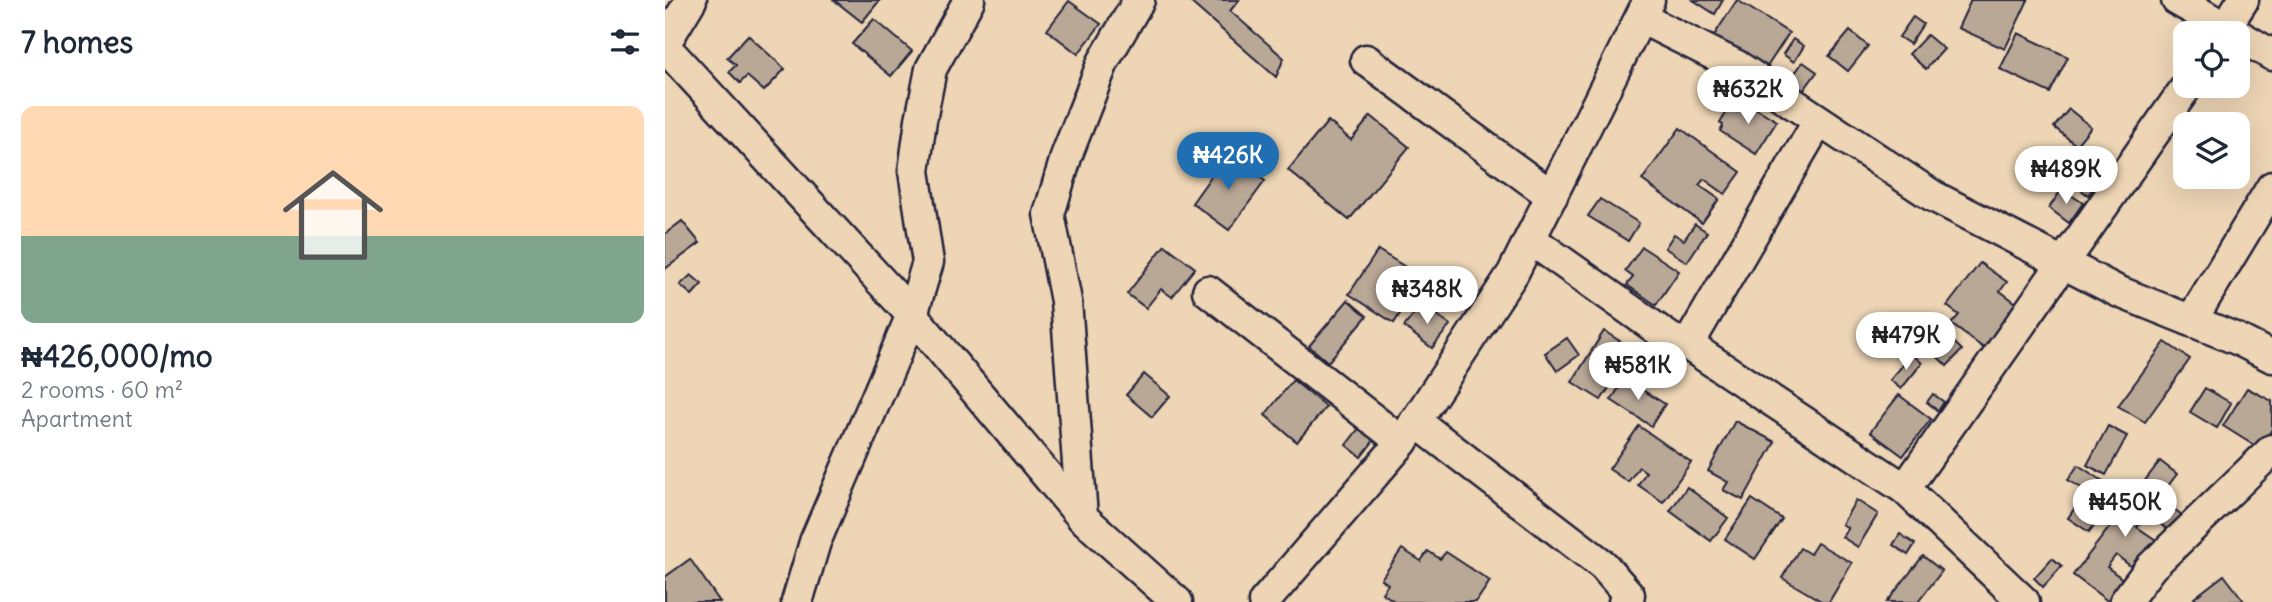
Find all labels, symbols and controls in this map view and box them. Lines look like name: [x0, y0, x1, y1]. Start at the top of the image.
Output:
map controls: [2173, 21, 2250, 189]
button: locate: [2173, 21, 2250, 98]
text: 7 homes: [21, 23, 133, 61]
icon: filters: [606, 23, 644, 61]
pin: ₦632K: [1699, 66, 1797, 126]
text: ₦632K: [1713, 74, 1783, 103]
button: layers: [2173, 112, 2250, 189]
pin: ₦426K: [1179, 132, 1277, 192]
text: ₦426K: [1193, 140, 1263, 169]
pin: ₦489K: [2017, 146, 2115, 206]
icon: home: [270, 152, 396, 278]
text: ₦489K: [2031, 154, 2101, 183]
pin: ₦348K: [1378, 266, 1476, 326]
text: ₦348K: [1392, 274, 1462, 303]
pin: ₦479K: [1857, 312, 1955, 372]
text: ₦479K: [1872, 320, 1940, 349]
text: ₦426,000/mo: [21, 337, 213, 375]
pin: ₦581K: [1589, 342, 1687, 402]
text: ₦581K: [1605, 350, 1671, 379]
text: 2 rooms · 60 m²: [21, 375, 183, 404]
text: Apartment: [21, 404, 133, 433]
pin: ₦450K: [2076, 480, 2174, 539]
text: ₦450K: [2089, 487, 2161, 516]

